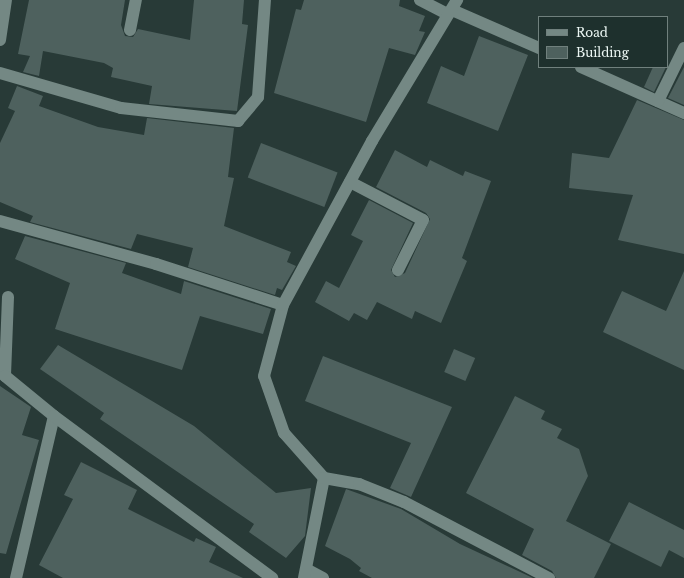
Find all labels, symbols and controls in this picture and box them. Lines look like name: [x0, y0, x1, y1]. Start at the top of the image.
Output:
legend: [538, 16, 668, 68]
text: Road: [576, 25, 608, 40]
text: Building: [576, 45, 629, 60]

